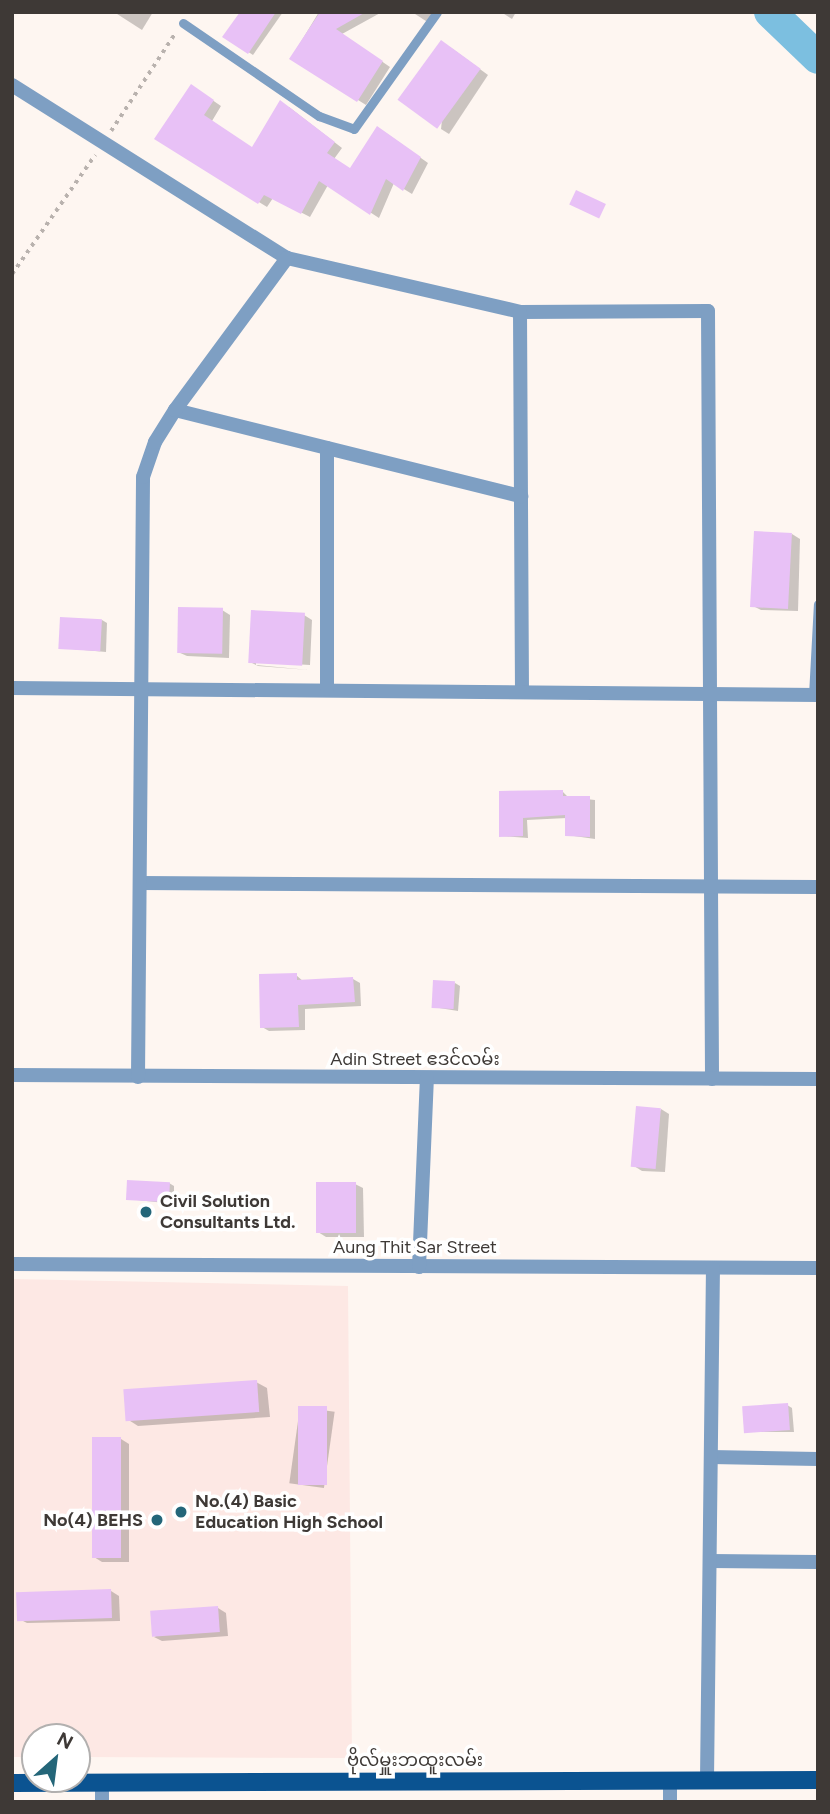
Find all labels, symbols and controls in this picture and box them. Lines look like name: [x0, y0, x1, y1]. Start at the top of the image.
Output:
street label: Adin Street ဧဒင်လမ်း: [330, 1048, 500, 1070]
place label: Civil Solution Consultants Ltd.: [160, 1191, 295, 1234]
marker: Civil Solution Consultants Ltd.: [138, 1204, 154, 1220]
street label: Aung Thit Sar Street: [333, 1236, 497, 1258]
place label: No.(4) Basic Education High School: [195, 1491, 383, 1534]
marker: No.(4) Basic Education High School: [173, 1504, 189, 1520]
place label: No(4) BEHS: [43, 1509, 143, 1531]
marker: No(4) BEHS: [149, 1512, 165, 1528]
north arrow: [21, 1723, 91, 1793]
text: N: [53, 1727, 77, 1754]
street label: ဗိုလ်မှူးဘထူးလမ်း: [347, 1749, 483, 1771]

